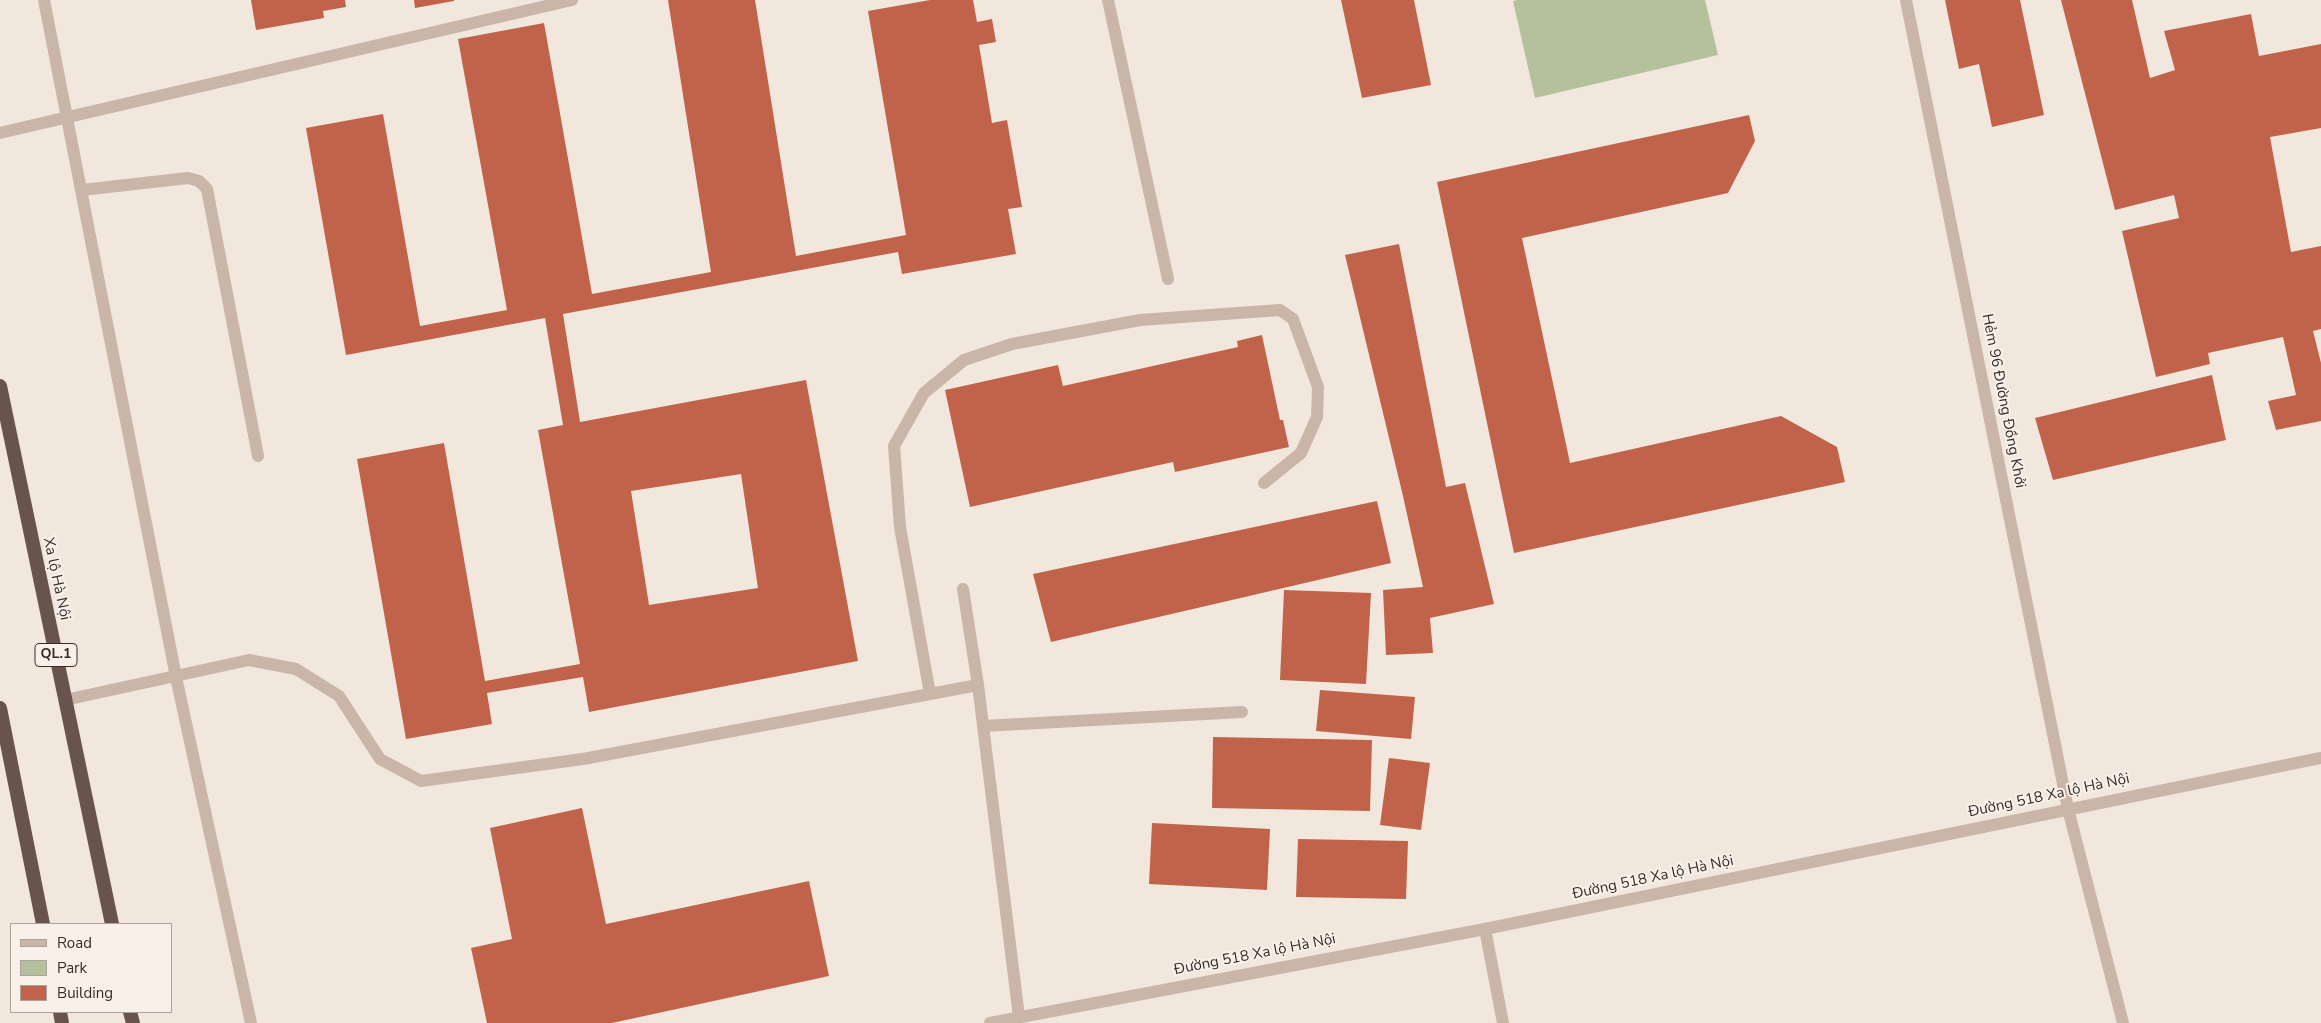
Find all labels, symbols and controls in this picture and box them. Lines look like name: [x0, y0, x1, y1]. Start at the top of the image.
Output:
street label: Hẻm 96 Đường Đồng Khởi: [1977, 312, 2029, 490]
street label: Xa lộ Hà Nội: [38, 536, 74, 622]
road number: QL.1: [35, 644, 77, 666]
street label: Đường 518 Xa lộ Hà Nội: [1967, 770, 2131, 822]
street label: Đường 518 Xa lộ Hà Nội: [1571, 852, 1735, 904]
legend: [10, 923, 172, 1013]
street label: Đường 518 Xa lộ Hà Nội: [1173, 931, 1337, 979]
text: Road: [57, 933, 92, 953]
text: Park: [57, 958, 87, 978]
text: Building: [57, 983, 113, 1003]

